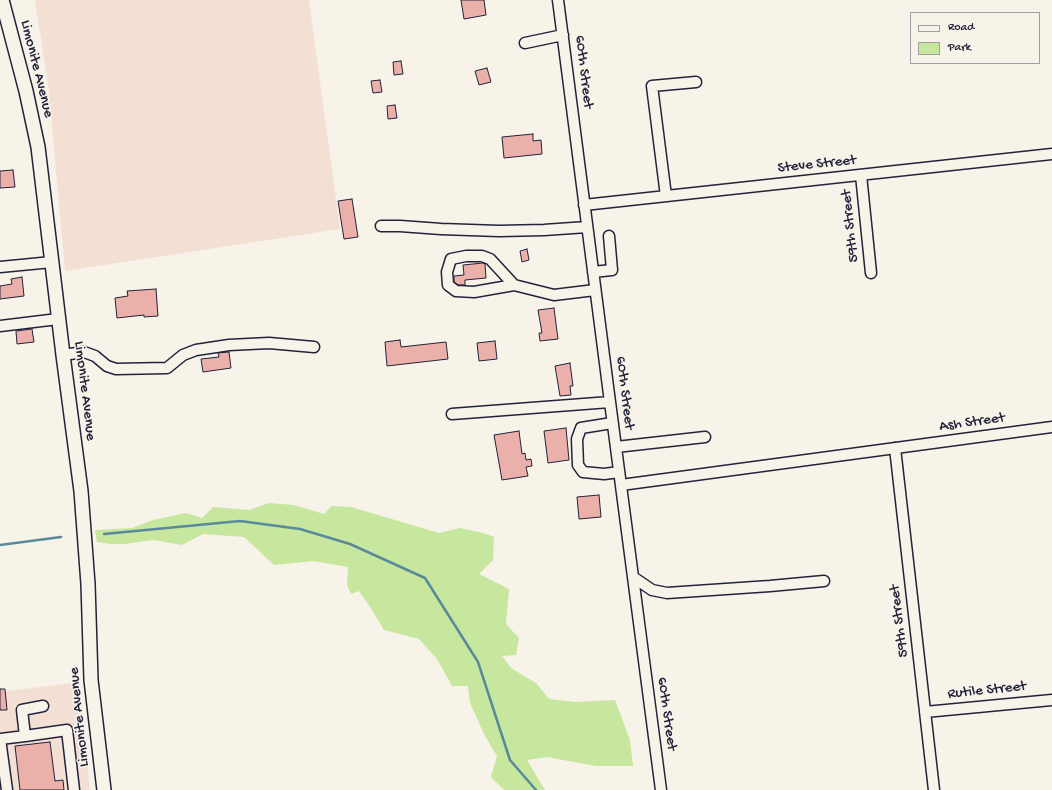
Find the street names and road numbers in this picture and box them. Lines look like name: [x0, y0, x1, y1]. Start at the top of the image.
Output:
street label: Limonite Avenue: [15, 18, 57, 120]
street label: 60th Street: [570, 34, 596, 110]
street label: Steve Street: [777, 152, 857, 178]
street label: 59th Street: [838, 189, 864, 263]
street label: Limonite Avenue: [69, 340, 99, 442]
street label: 60th Street: [611, 355, 637, 431]
street label: Ash Street: [938, 409, 1006, 437]
street label: 59th Street: [887, 584, 913, 658]
street label: Limonite Avenue: [66, 666, 94, 768]
street label: 60th Street: [652, 676, 680, 752]
street label: Rutile Street: [947, 678, 1027, 704]

